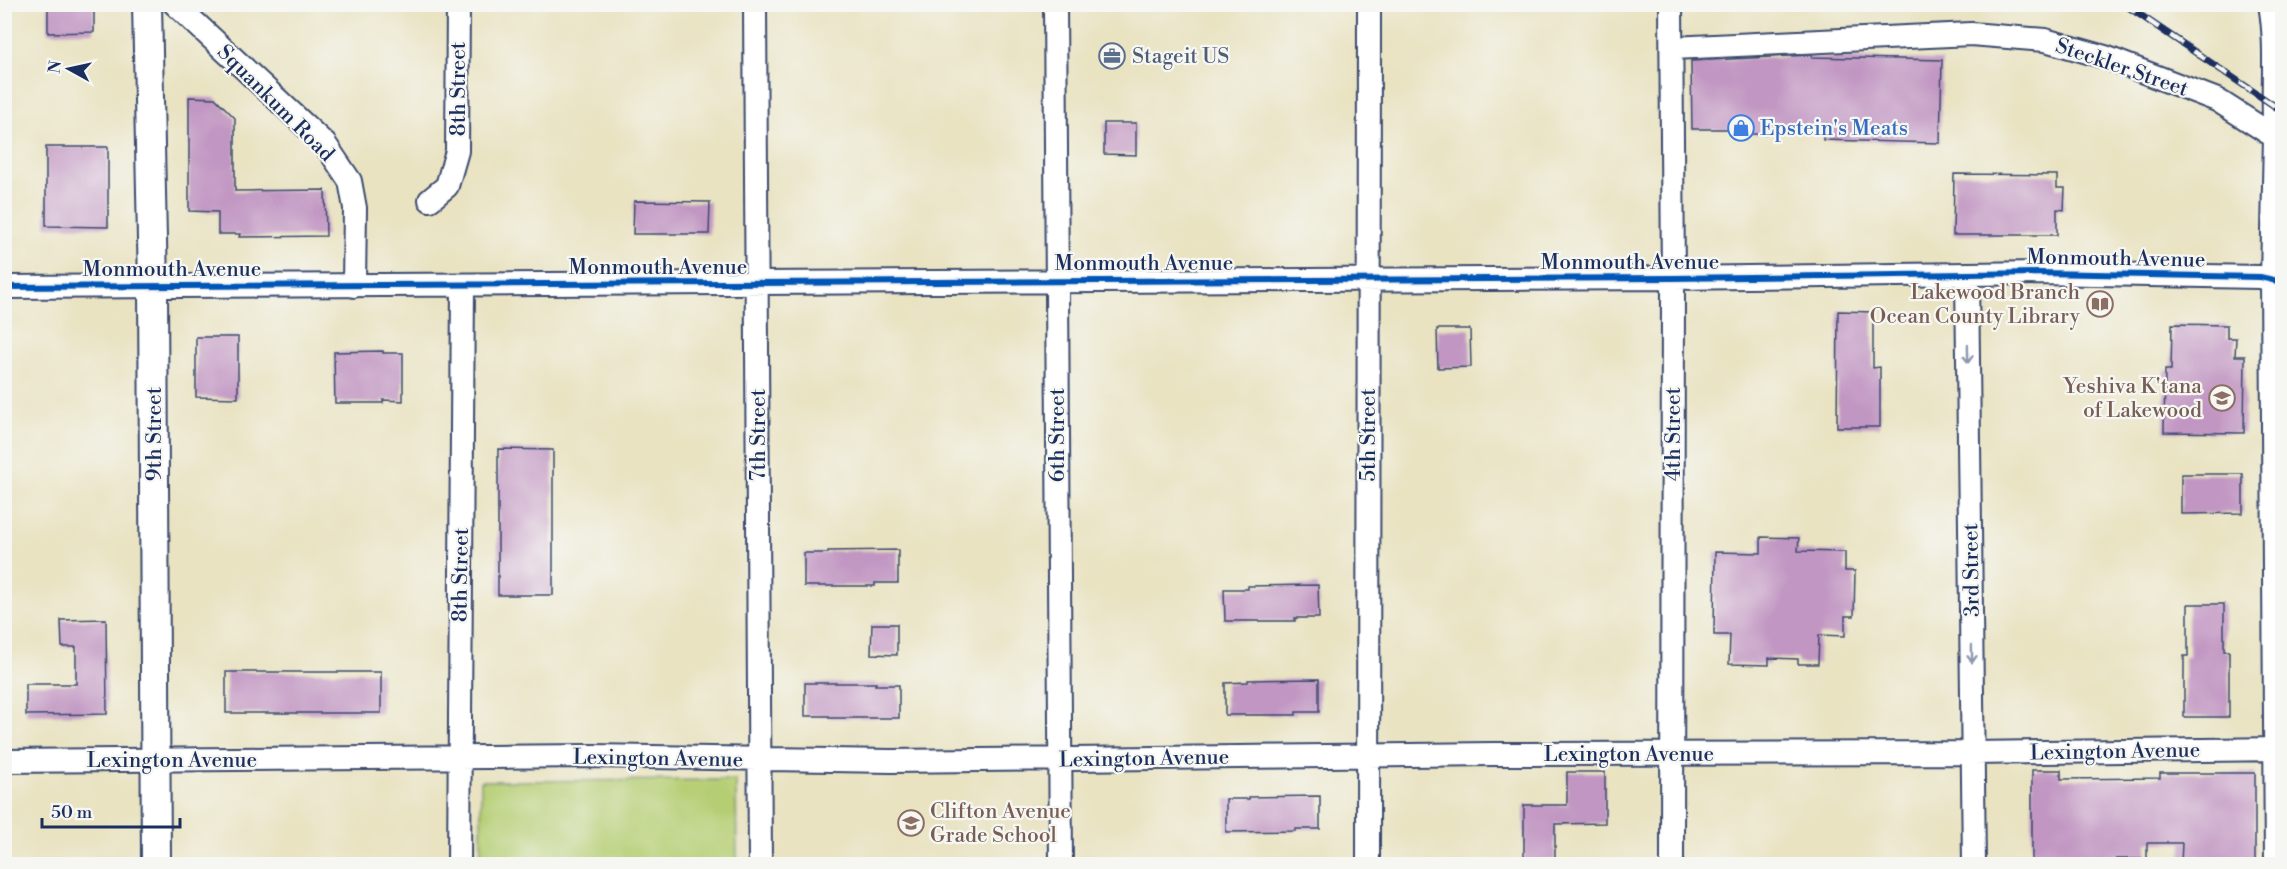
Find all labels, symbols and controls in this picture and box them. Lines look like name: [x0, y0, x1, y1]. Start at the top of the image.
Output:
street label: Steckler Street: [2052, 33, 2192, 103]
north arrow: [39, 39, 99, 99]
street label: Squankum Road: [211, 40, 339, 168]
street label: 8th Street: [446, 41, 472, 136]
office icon: Stageit US: [1097, 41, 1127, 71]
place label: Stageit US: [1132, 44, 1229, 70]
text: N: [44, 59, 66, 75]
shop icon: Epstein's Meats: [1726, 113, 1756, 143]
place label: Epstein's Meats: [1760, 116, 1908, 142]
street label: Monmouth Avenue: [2026, 244, 2206, 274]
street label: Monmouth Avenue: [1541, 250, 1719, 276]
street label: Monmouth Avenue: [1055, 251, 1233, 277]
street label: Monmouth Avenue: [569, 255, 747, 281]
street label: Monmouth Avenue: [83, 257, 261, 283]
place label: Lakewood Branch Ocean County Library: [1870, 280, 2081, 330]
library icon: Lakewood Branch Ocean County Library: [2085, 289, 2115, 319]
one-way arrow: [1962, 344, 1974, 364]
place label: Yeshiva K'tana of Lakewood: [2063, 374, 2202, 424]
school or university icon: Yeshiva K'tana of Lakewood: [2207, 383, 2237, 413]
street label: 9th Street: [142, 386, 168, 481]
street label: 4th Street: [1661, 386, 1687, 481]
street label: 6th Street: [1045, 387, 1071, 482]
street label: 7th Street: [746, 388, 772, 481]
street label: 5th Street: [1356, 388, 1382, 482]
street label: 3rd Street: [1958, 522, 1986, 617]
street label: 8th Street: [447, 527, 475, 622]
one-way arrow: [1966, 644, 1978, 664]
street label: Lexington Avenue: [2030, 738, 2200, 766]
street label: Lexington Avenue: [1544, 742, 1714, 768]
street label: Lexington Avenue: [573, 745, 743, 773]
street label: Lexington Avenue: [1059, 745, 1229, 773]
street label: Lexington Avenue: [87, 748, 257, 774]
scale bar: [42, 791, 180, 829]
place label: Clifton Avenue Grade School: [930, 799, 1071, 849]
text: 50 m: [51, 801, 93, 824]
school or university icon: Clifton Avenue Grade School: [896, 808, 926, 838]

